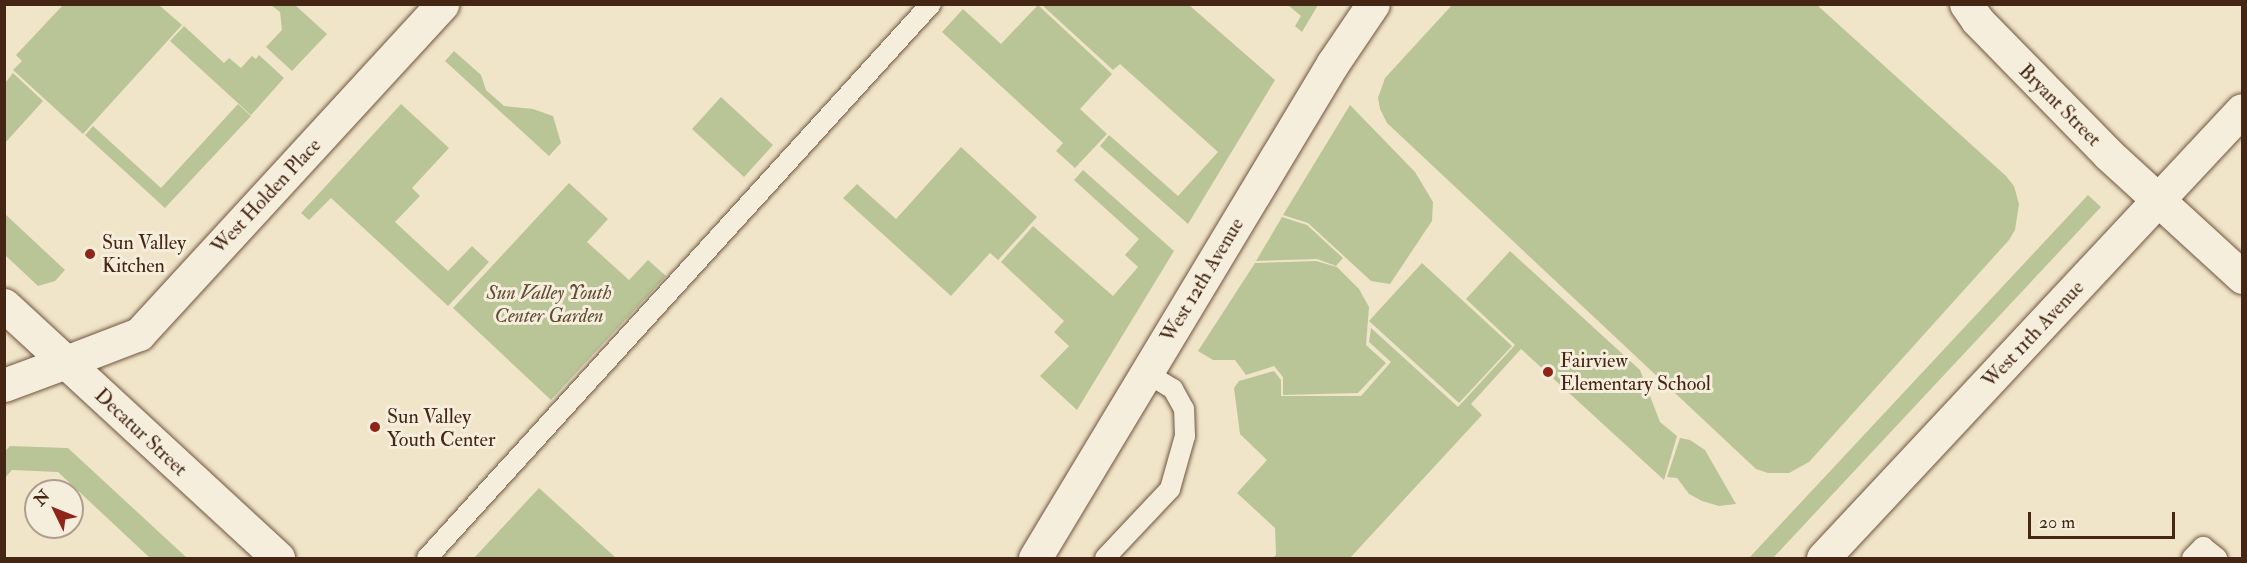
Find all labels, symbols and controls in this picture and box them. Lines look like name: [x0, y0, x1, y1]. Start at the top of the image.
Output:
street label: Bryant Street: [2014, 59, 2106, 151]
street label: West Holden Place: [206, 133, 326, 259]
street label: West 12th Avenue: [1155, 213, 1249, 347]
place label: Sun Valley Kitchen: [102, 231, 186, 278]
marker: Sun Valley Kitchen: [83, 247, 97, 261]
street label: West 11th Avenue: [1977, 275, 2089, 393]
park label: Sun Valley Youth Center Garden: [486, 281, 612, 328]
place label: Fairview Elementary School: [1560, 348, 1711, 395]
marker: Fairview Elementary School: [1541, 365, 1555, 379]
street label: Decatur Street: [90, 383, 192, 481]
place label: Sun Valley Youth Center: [387, 404, 495, 451]
marker: Sun Valley Youth Center: [368, 420, 382, 434]
north arrow: [24, 479, 84, 539]
text: N: [30, 486, 54, 510]
scale bar: [2031, 500, 2178, 538]
text: 20 m: [2039, 511, 2075, 534]

